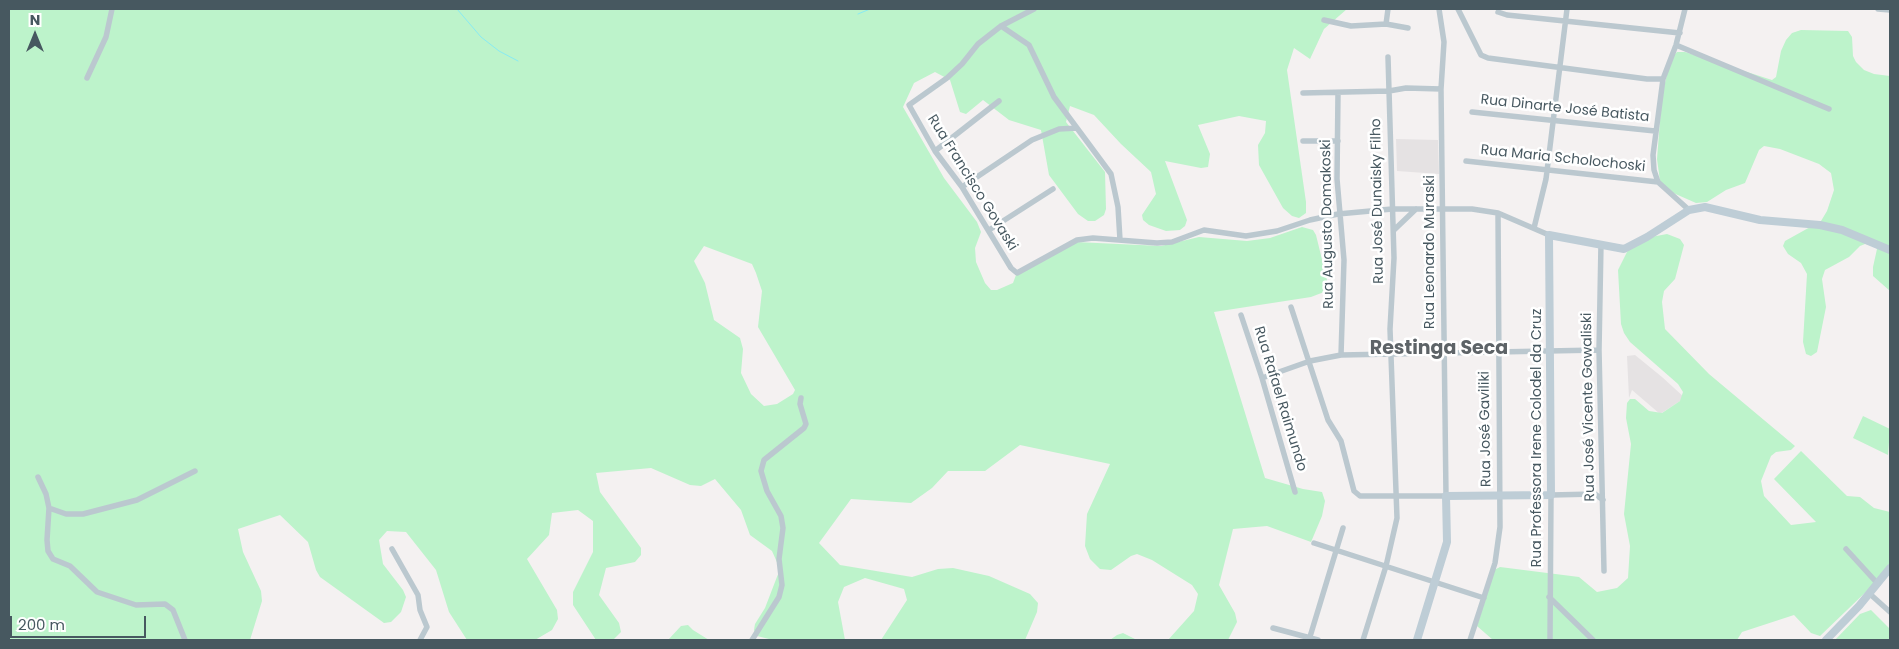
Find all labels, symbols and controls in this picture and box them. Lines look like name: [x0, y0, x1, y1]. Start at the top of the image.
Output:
north arrow: [10, 10, 60, 60]
text: N: [30, 10, 40, 30]
street label: Rua Dinarte José Batista: [1480, 92, 1650, 126]
street label: Rua Francisco Govaski: [923, 112, 1021, 254]
street label: Rua José Dunaisky Filho: [1368, 118, 1388, 284]
street label: Rua Augusto Domakoski: [1318, 139, 1338, 309]
street label: Rua Maria Scholochoski: [1480, 142, 1646, 176]
street label: Rua Leonardo Muraski: [1422, 175, 1438, 329]
street label: Rua Professora Irene Colodel da Cruz: [1529, 309, 1545, 567]
street label: Rua José Vicente Gowaliski: [1579, 312, 1599, 502]
street label: Rua Rafael Raimundo: [1250, 324, 1310, 474]
district label: Restinga Seca: [1370, 338, 1508, 360]
street label: Rua José Gaviliki: [1477, 371, 1495, 487]
scale bar: [12, 606, 149, 638]
text: 200 m: [18, 614, 65, 635]

